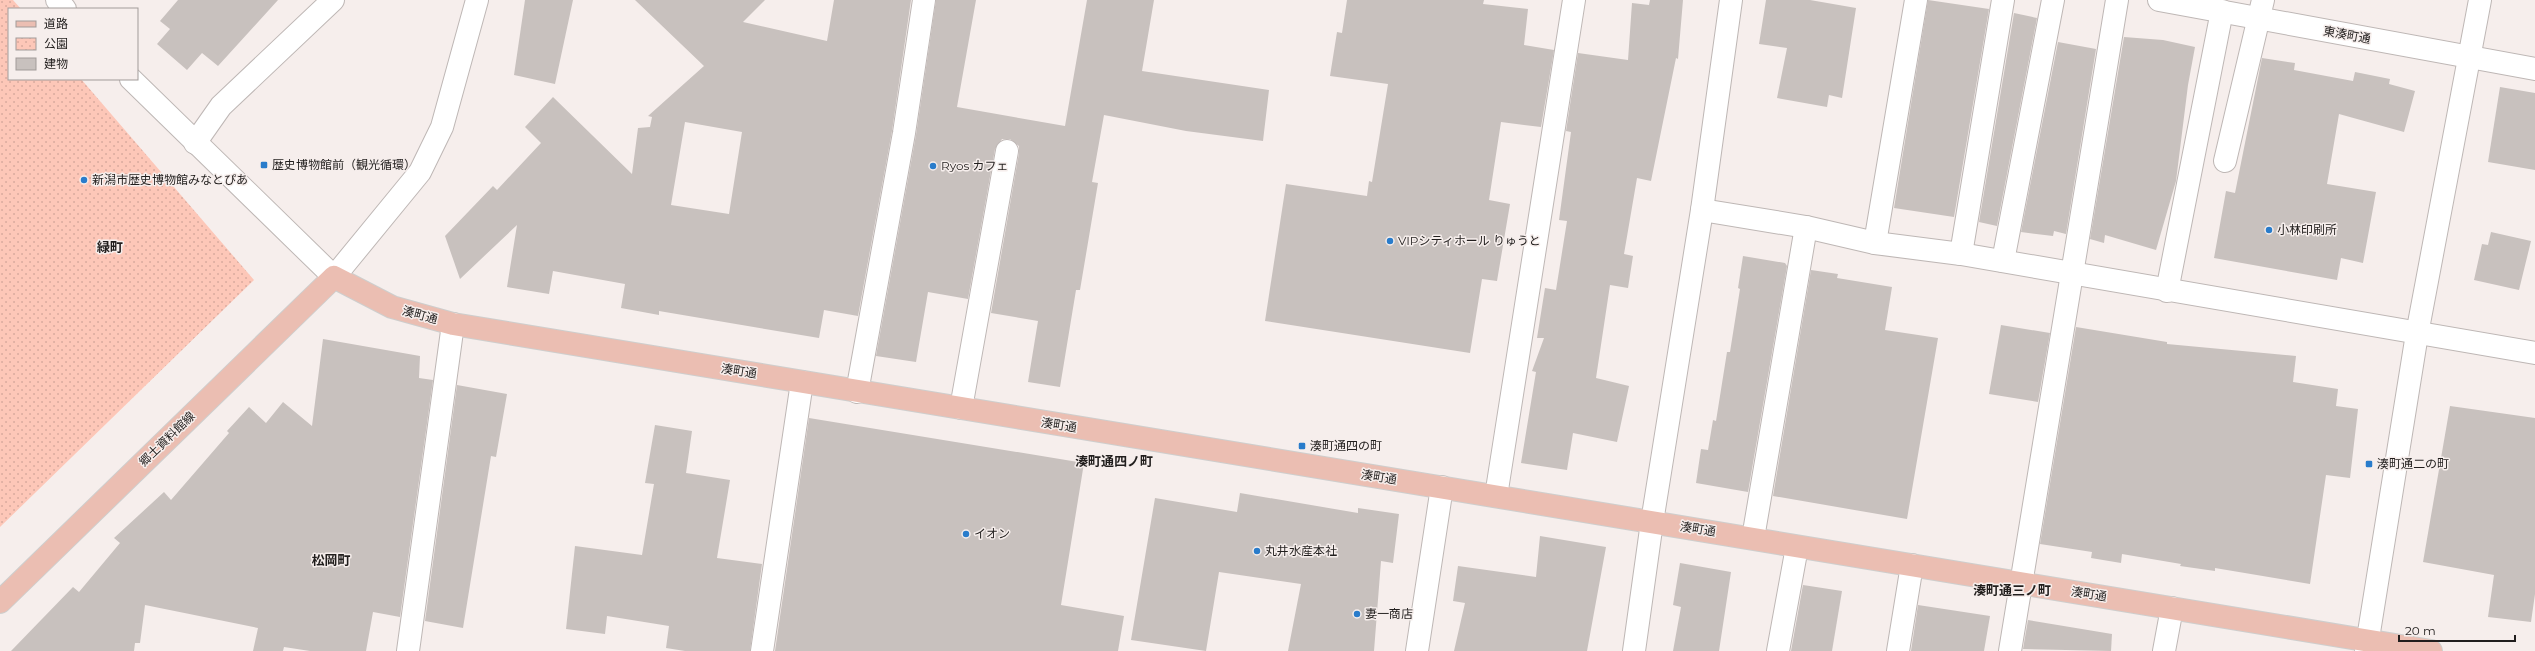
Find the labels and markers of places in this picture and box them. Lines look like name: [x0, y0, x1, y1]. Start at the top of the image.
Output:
place label: 歴史博物館前（観光循環）: [272, 157, 416, 172]
place label: Ryos カフェ: [941, 158, 1009, 173]
marker: 歴史博物館前（観光循環）: [259, 160, 269, 170]
marker: Ryos カフェ: [928, 161, 938, 171]
place label: 新潟市歴史博物館みなとぴあ: [92, 172, 248, 187]
marker: 新潟市歴史博物館みなとぴあ: [79, 175, 89, 185]
place label: 小林印刷所: [2277, 222, 2337, 237]
marker: 小林印刷所: [2264, 225, 2274, 235]
place label: VIPシティホール りゅうと: [1398, 233, 1541, 248]
marker: VIPシティホール りゅうと: [1385, 236, 1395, 246]
place label: 湊町通四の町: [1310, 438, 1382, 453]
marker: 湊町通四の町: [1297, 441, 1307, 451]
place label: 湊町通二の町: [2377, 456, 2449, 471]
marker: 湊町通二の町: [2364, 459, 2374, 469]
place label: イオン: [974, 526, 1010, 541]
marker: イオン: [961, 529, 971, 539]
place label: 丸井水産本社: [1265, 543, 1337, 558]
marker: 丸井水産本社: [1252, 546, 1262, 556]
place label: 妻一商店: [1365, 606, 1413, 621]
marker: 妻一商店: [1352, 609, 1362, 619]

